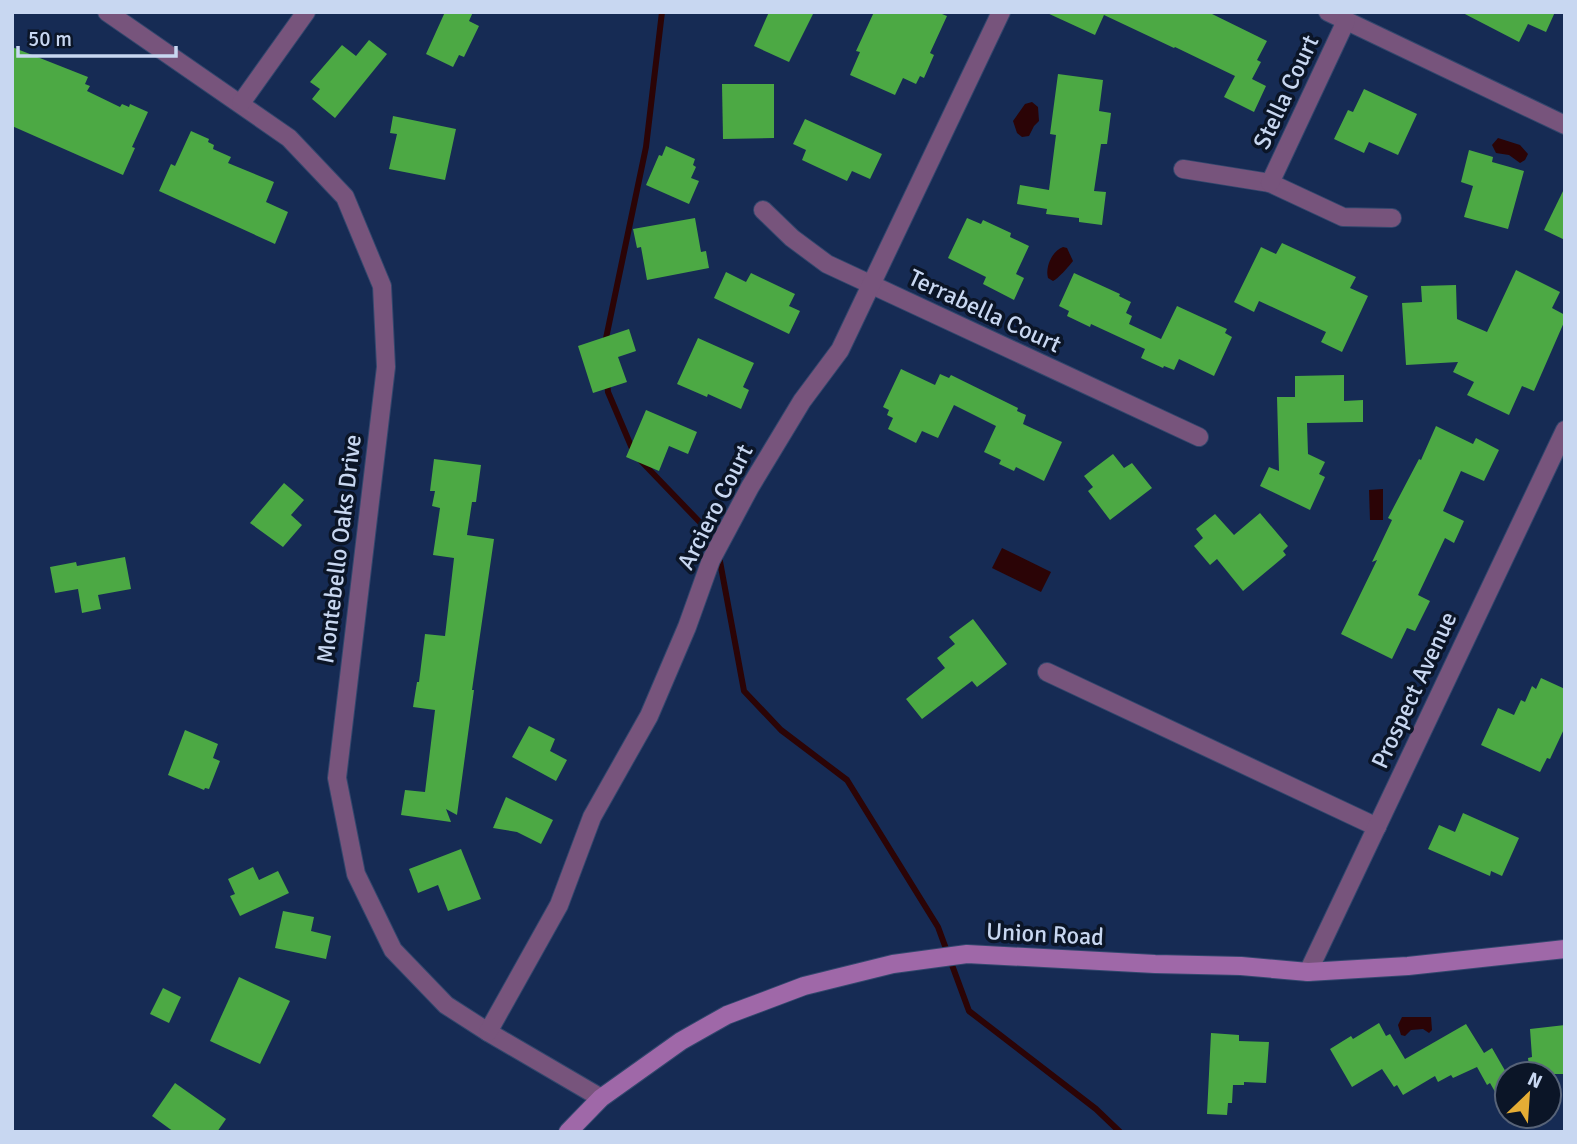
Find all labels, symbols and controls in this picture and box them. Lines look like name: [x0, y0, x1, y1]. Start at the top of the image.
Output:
scale bar: [18, 14, 175, 58]
text: 50 m: [28, 26, 72, 52]
street label: Stella Court: [1247, 30, 1325, 154]
street label: Terrabella Court: [904, 263, 1066, 359]
street label: Montebello Oaks Drive: [310, 433, 368, 665]
street label: Arciero Court: [671, 439, 759, 575]
street label: Prospect Avenue: [1365, 607, 1463, 773]
street label: Union Road: [985, 916, 1105, 952]
north arrow: [1493, 1060, 1563, 1130]
text: N: [1524, 1067, 1546, 1094]

